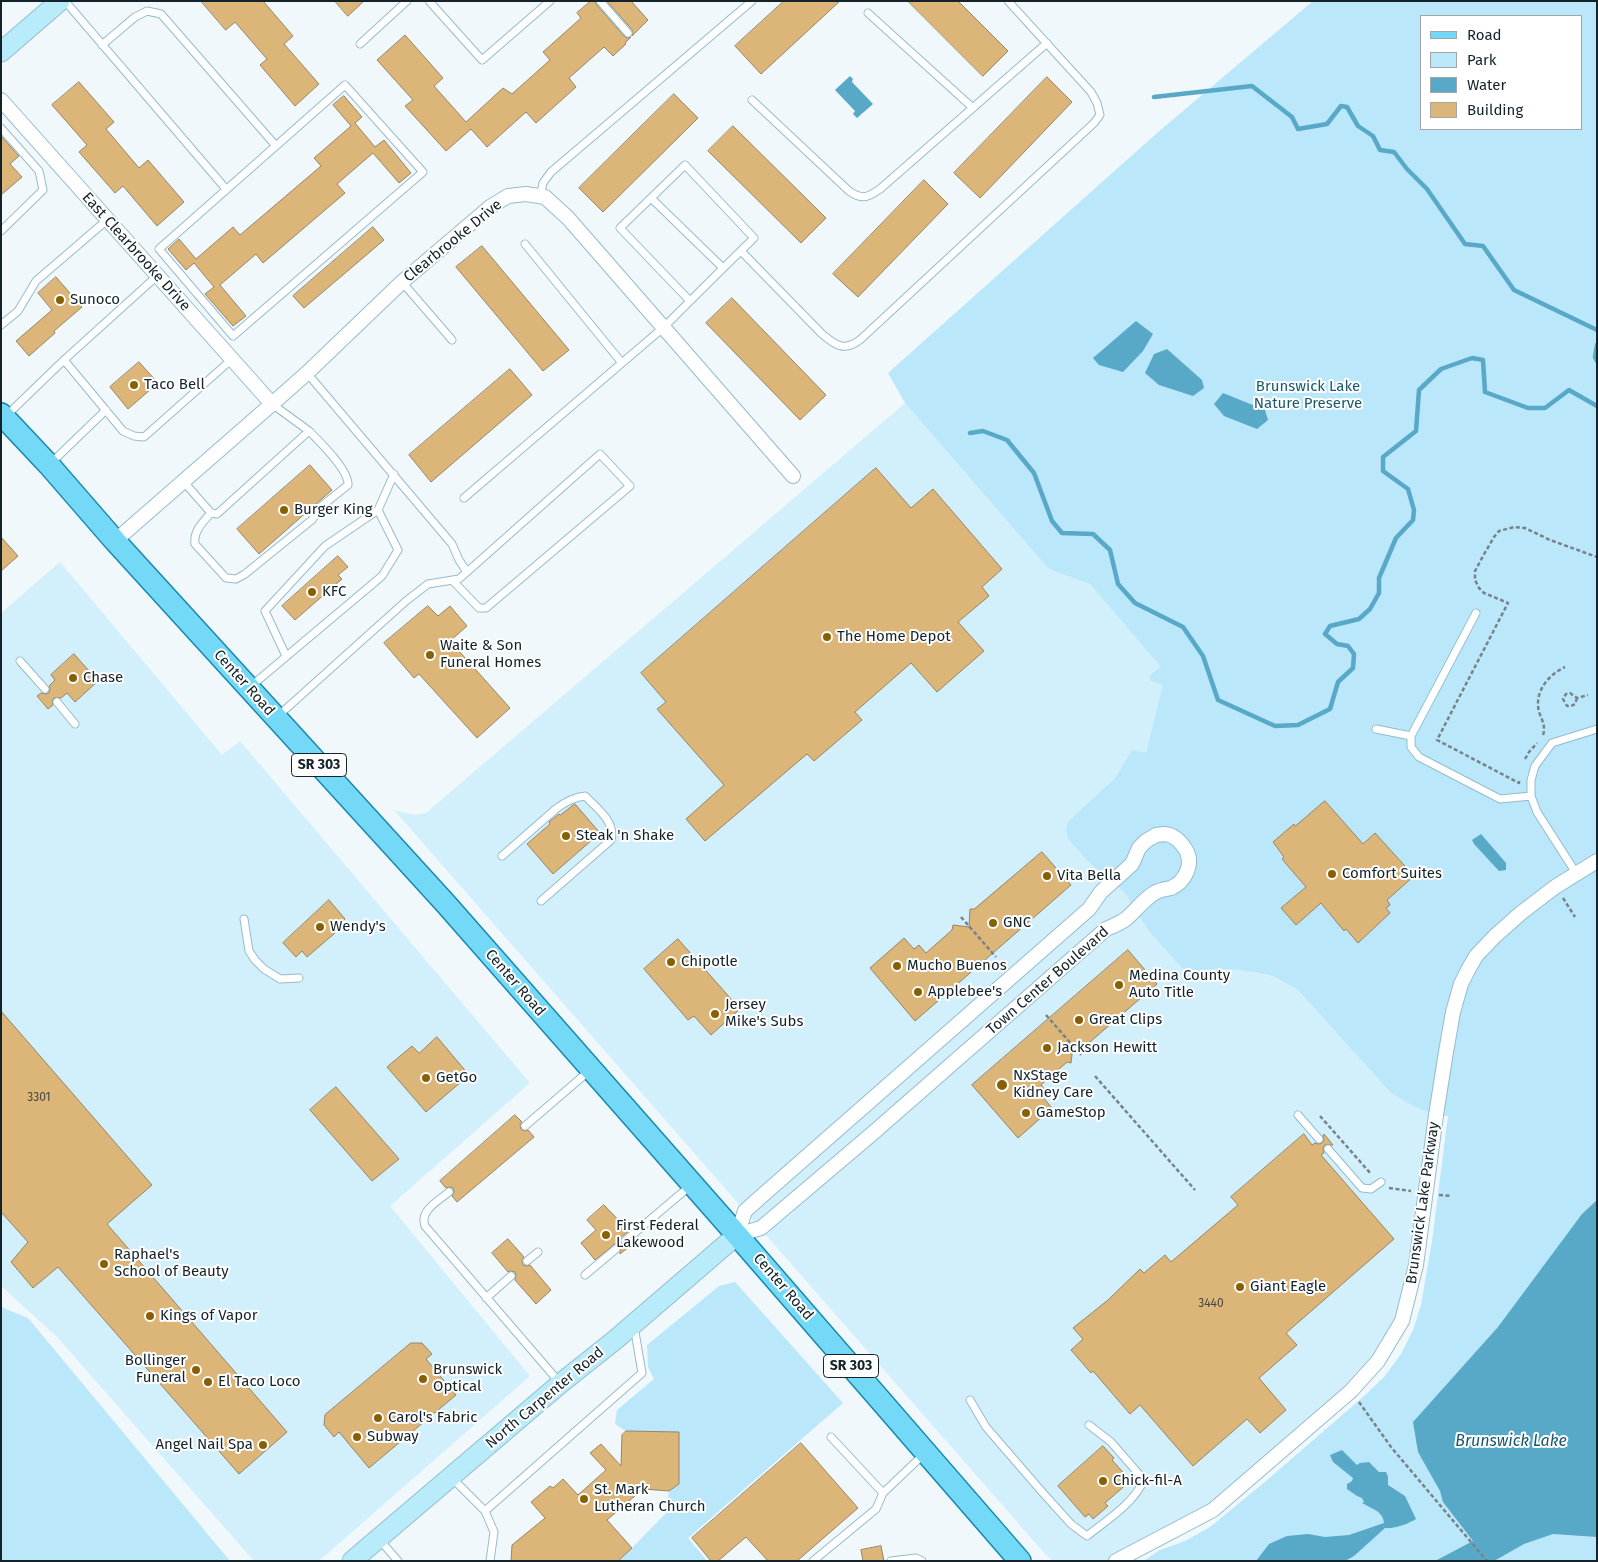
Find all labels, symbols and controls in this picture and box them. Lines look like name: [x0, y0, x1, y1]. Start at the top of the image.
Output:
legend: [1420, 15, 1583, 130]
text: Road: [1467, 26, 1502, 44]
text: Park: [1467, 51, 1497, 69]
text: Water: [1467, 76, 1506, 94]
text: Building: [1467, 101, 1523, 119]
street label: East Clearbrooke Drive: [78, 189, 194, 315]
street label: Clearbrooke Drive: [400, 196, 506, 286]
place label: Sunoco: [70, 291, 120, 309]
marker: Sunoco: [54, 294, 66, 306]
place label: Taco Bell: [144, 376, 205, 394]
park label: Brunswick Lake Nature Preserve: [1254, 378, 1362, 413]
marker: Taco Bell: [128, 379, 140, 391]
place label: Burger King: [294, 501, 373, 519]
marker: Burger King: [278, 504, 290, 516]
place label: KFC: [322, 583, 346, 601]
marker: KFC: [306, 586, 318, 598]
place label: The Home Depot: [837, 628, 951, 646]
marker: The Home Depot: [821, 631, 833, 643]
place label: Waite & Son Funeral Homes: [440, 637, 541, 672]
street label: Center Road: [210, 646, 278, 720]
marker: Waite & Son Funeral Homes: [424, 649, 436, 661]
place label: Chase: [83, 669, 123, 687]
marker: Chase: [67, 672, 79, 684]
road number: SR 303: [292, 754, 346, 776]
place label: Steak 'n Shake: [576, 827, 674, 845]
marker: Steak 'n Shake: [560, 830, 572, 842]
place label: Comfort Suites: [1342, 865, 1442, 883]
place label: Vita Bella: [1057, 867, 1121, 885]
marker: Comfort Suites: [1326, 868, 1338, 880]
marker: Vita Bella: [1041, 870, 1053, 882]
place label: GNC: [1003, 914, 1031, 932]
marker: GNC: [987, 917, 999, 929]
place label: Wendy's: [330, 918, 386, 936]
marker: Wendy's: [314, 921, 326, 933]
street label: Town Center Boulevard: [983, 923, 1113, 1039]
street label: Center Road: [481, 946, 549, 1020]
place label: Chipotle: [681, 953, 738, 971]
marker: Chipotle: [665, 956, 677, 968]
place label: Mucho Buenos: [907, 957, 1007, 975]
marker: Mucho Buenos: [891, 960, 903, 972]
place label: Medina County Auto Title: [1129, 967, 1230, 1002]
marker: Medina County Auto Title: [1113, 979, 1125, 991]
place label: Applebee's: [928, 983, 1002, 1001]
marker: Applebee's: [912, 986, 924, 998]
place label: Jersey Mike's Subs: [725, 996, 803, 1031]
marker: Jersey Mike's Subs: [709, 1008, 721, 1020]
place label: Great Clips: [1089, 1011, 1162, 1029]
marker: Great Clips: [1073, 1014, 1085, 1026]
place label: Jackson Hewitt: [1057, 1039, 1157, 1057]
marker: Jackson Hewitt: [1041, 1042, 1053, 1054]
place label: NxStage Kidney Care: [1013, 1067, 1093, 1102]
place label: GetGo: [436, 1069, 477, 1087]
marker: GetGo: [420, 1072, 432, 1084]
marker: NxStage Kidney Care: [995, 1078, 1009, 1092]
house number: 3301: [27, 1091, 51, 1105]
place label: GameStop: [1036, 1104, 1106, 1122]
marker: GameStop: [1020, 1107, 1032, 1119]
street label: Brunswick Lake Parkway: [1403, 1121, 1443, 1285]
place label: First Federal Lakewood: [616, 1217, 699, 1252]
marker: First Federal Lakewood: [600, 1229, 612, 1241]
place label: Raphael's School of Beauty: [114, 1246, 229, 1281]
street label: Center Road: [749, 1250, 817, 1324]
marker: Raphael's School of Beauty: [98, 1258, 110, 1270]
place label: Giant Eagle: [1250, 1278, 1326, 1296]
marker: Giant Eagle: [1234, 1281, 1246, 1293]
house number: 3440: [1198, 1297, 1224, 1311]
place label: Kings of Vapor: [160, 1307, 258, 1325]
marker: Kings of Vapor: [144, 1310, 156, 1322]
street label: North Carpenter Road: [482, 1343, 608, 1453]
place label: Bollinger Funeral: [125, 1352, 186, 1387]
road number: SR 303: [824, 1354, 878, 1378]
place label: Brunswick Optical: [433, 1361, 502, 1396]
marker: Bollinger Funeral: [190, 1364, 202, 1376]
place label: El Taco Loco: [218, 1373, 301, 1391]
marker: Brunswick Optical: [417, 1373, 429, 1385]
marker: El Taco Loco: [202, 1376, 214, 1388]
place label: Carol's Fabric: [388, 1409, 478, 1427]
marker: Carol's Fabric: [372, 1412, 384, 1424]
place label: Subway: [367, 1428, 419, 1446]
marker: Subway: [351, 1431, 363, 1443]
water label: Brunswick Lake: [1455, 1432, 1567, 1452]
place label: Angel Nail Spa: [155, 1436, 253, 1454]
marker: Angel Nail Spa: [257, 1439, 269, 1451]
place label: Chick-fil-A: [1113, 1472, 1182, 1490]
marker: Chick-fil-A: [1097, 1475, 1109, 1487]
place label: St. Mark Lutheran Church: [594, 1481, 706, 1516]
marker: St. Mark Lutheran Church: [578, 1493, 590, 1505]

